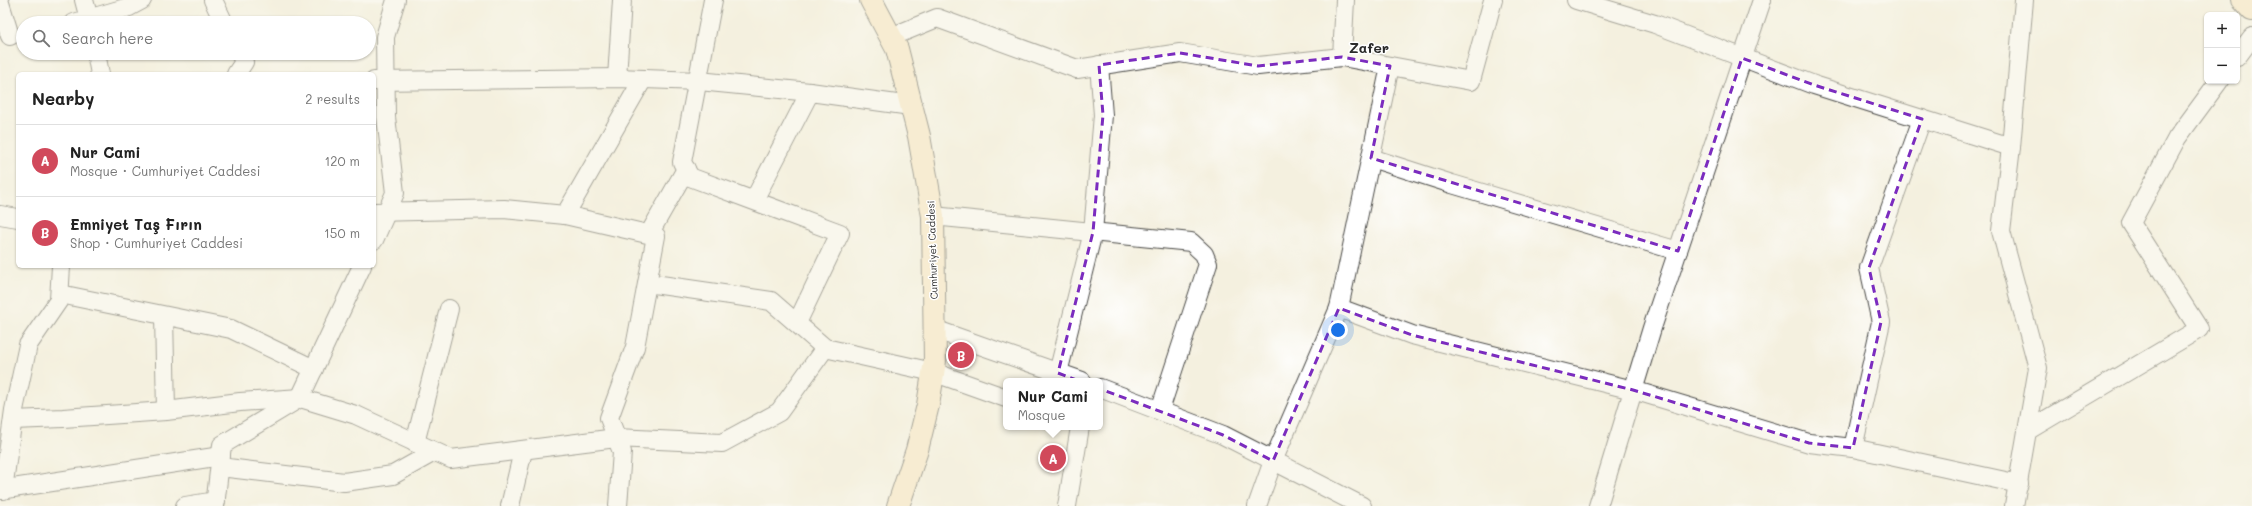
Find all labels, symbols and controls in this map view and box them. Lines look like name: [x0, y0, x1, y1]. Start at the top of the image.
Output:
map controls: [2204, 12, 2240, 84]
button: +: [2204, 12, 2240, 48]
search box: [16, 16, 376, 60]
icon: search: [30, 27, 52, 49]
text: Search here: [62, 28, 153, 48]
district label: Zafer: [1349, 38, 1389, 57]
button: −: [2204, 48, 2240, 84]
text: Nearby: [32, 87, 94, 109]
text: 2 results: [305, 90, 360, 107]
text: Nur Cami: [70, 142, 141, 162]
text: A: [40, 152, 50, 169]
text: 120 m: [324, 152, 360, 169]
text: Mosque · Cumhuriyet Caddesi: [70, 162, 261, 179]
street label: Cumhuriyet Caddesi: [923, 200, 941, 300]
text: Emniyet Taş Fırın: [70, 214, 202, 234]
text: B: [41, 224, 49, 241]
text: 150 m: [324, 224, 360, 241]
text: Shop · Cumhuriyet Caddesi: [70, 234, 243, 251]
your location: [1328, 320, 1348, 340]
pin: B: [948, 340, 974, 370]
popup: [1003, 378, 1103, 430]
text: Nur Cami: [1018, 386, 1088, 406]
text: Mosque: [1018, 406, 1066, 423]
pin: A: [1040, 443, 1066, 473]

